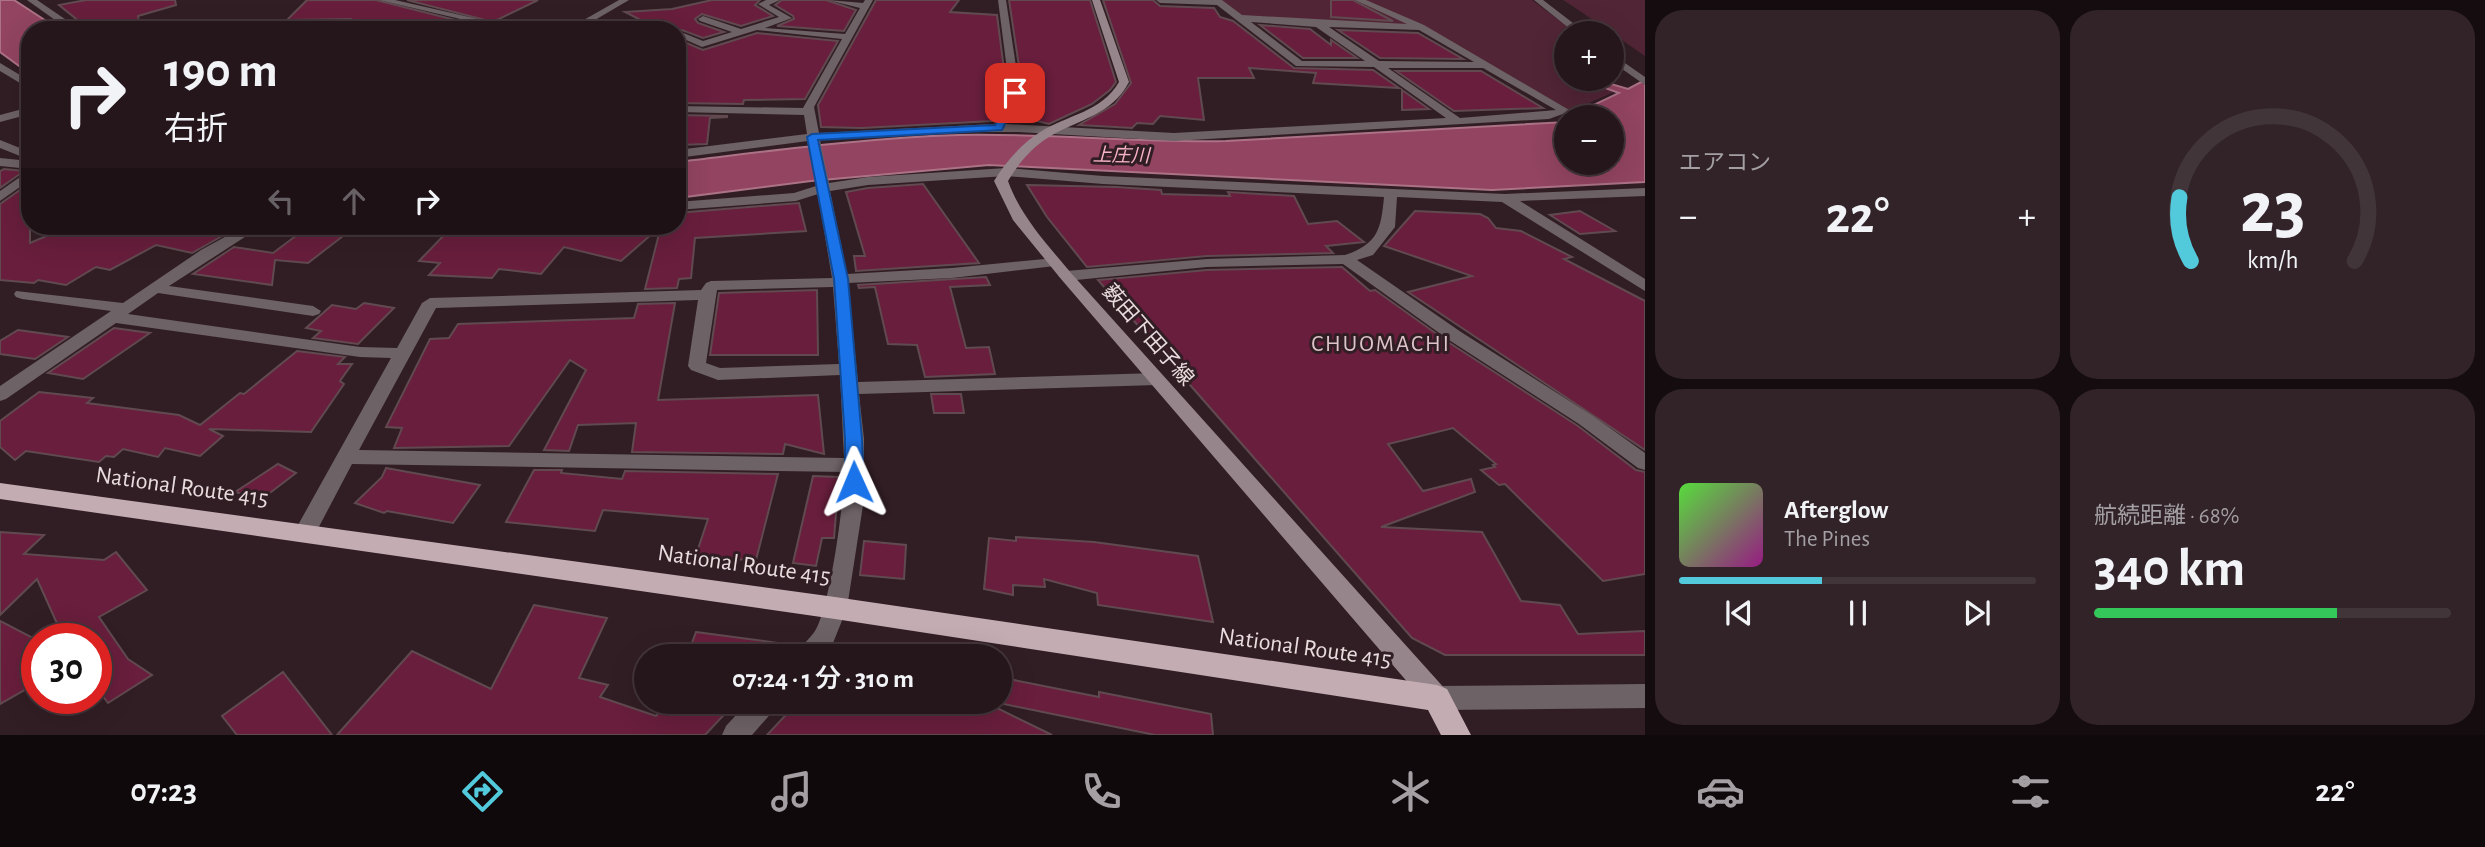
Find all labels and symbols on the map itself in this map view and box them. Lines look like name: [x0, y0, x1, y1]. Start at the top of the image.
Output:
pin: [985, 63, 1045, 123]
water label: 上庄川: [1092, 145, 1152, 166]
street label: 薮田下田子線: [1099, 280, 1198, 389]
district label: CHUOMACHI: [1311, 333, 1451, 356]
position arrow: [817, 445, 891, 519]
street label: National Route 415: [94, 463, 270, 511]
street label: National Route 415: [656, 541, 832, 589]
speed limit sign: 30: [21, 623, 112, 714]
street label: National Route 415: [1217, 624, 1393, 672]

